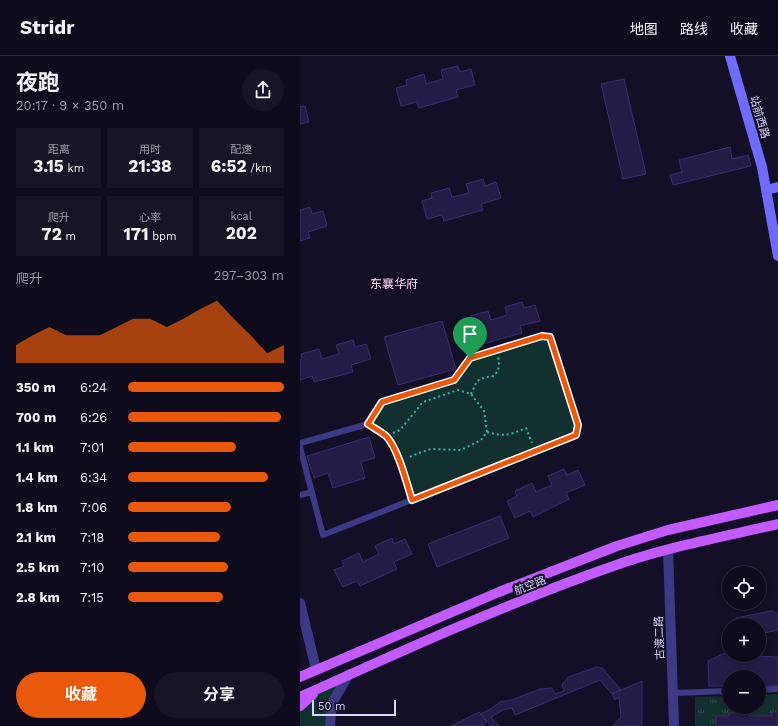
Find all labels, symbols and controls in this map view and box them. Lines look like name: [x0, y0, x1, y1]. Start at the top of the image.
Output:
text: Stridr: [20, 16, 74, 39]
text: 地图: [630, 21, 658, 37]
text: 路线: [680, 21, 708, 37]
text: 收藏: [730, 21, 758, 37]
button: share: [242, 69, 284, 111]
text: 夜跑: [16, 70, 60, 95]
street label: 站前西路: [747, 94, 772, 140]
text: 20:17 · 9 × 350 m: [16, 98, 124, 113]
text: 距离: [48, 143, 70, 156]
text: 用时: [139, 143, 161, 156]
text: 配速: [230, 143, 252, 156]
text: 3.15: [33, 156, 64, 176]
text: 21:38: [128, 156, 172, 176]
text: 6:52: [211, 156, 247, 176]
text: km: [64, 162, 84, 175]
text: /km: [247, 162, 272, 175]
text: kcal: [230, 210, 252, 223]
text: 爬升: [48, 211, 70, 224]
text: 心率: [139, 211, 161, 224]
text: 202: [226, 223, 257, 243]
text: 72: [41, 224, 62, 244]
text: 171: [123, 224, 148, 244]
text: m: [62, 230, 76, 243]
text: bpm: [148, 230, 177, 243]
text: 297–303 m: [214, 268, 284, 283]
text: 爬升: [16, 271, 42, 286]
district label: 东襄华府: [370, 277, 418, 291]
pin: [453, 317, 487, 358]
icon: arrive: [459, 323, 481, 345]
text: 350 m: [16, 380, 56, 395]
text: 6:24: [80, 380, 107, 395]
text: 700 m: [16, 410, 56, 425]
text: 6:26: [80, 410, 107, 425]
text: 1.1 km: [16, 440, 54, 455]
text: 7:01: [80, 440, 104, 455]
text: 1.4 km: [16, 470, 58, 485]
text: 6:34: [80, 470, 107, 485]
text: 1.8 km: [16, 500, 58, 515]
text: 7:06: [80, 500, 107, 515]
text: 2.1 km: [16, 530, 56, 545]
text: 7:18: [80, 530, 104, 545]
text: 2.5 km: [16, 560, 59, 575]
text: 7:10: [80, 560, 104, 575]
map controls: [722, 566, 766, 714]
button: locate: [722, 566, 766, 610]
street label: 航空路: [512, 573, 548, 597]
text: 2.8 km: [16, 590, 60, 605]
text: 7:15: [80, 590, 104, 605]
street label: 古渡二路: [652, 616, 667, 660]
button: +: [722, 618, 766, 662]
button: −: [722, 670, 766, 714]
button: 收藏: [16, 672, 146, 718]
button: 分享: [154, 672, 284, 718]
scale bar: [312, 698, 396, 717]
text: 50 m: [318, 700, 345, 713]

